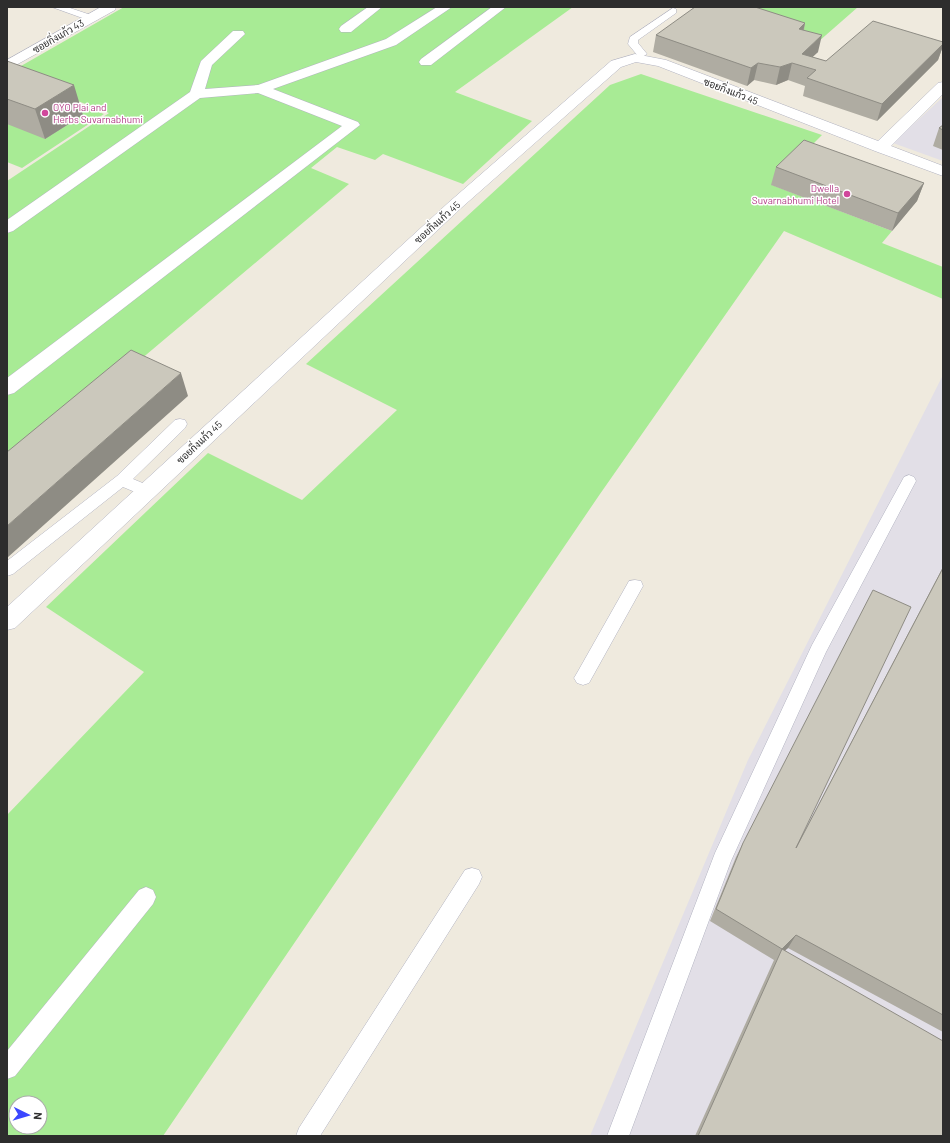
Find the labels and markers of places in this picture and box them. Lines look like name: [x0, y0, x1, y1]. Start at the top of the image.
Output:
place label: OYO Plai and Herbs Suvarnabhumi: [53, 101, 143, 125]
marker: OYO Plai and Herbs Suvarnabhumi: [40, 108, 50, 118]
place label: Dwella Suvarnabhumi Hotel: [752, 182, 839, 206]
marker: Dwella Suvarnabhumi Hotel: [842, 189, 852, 199]

